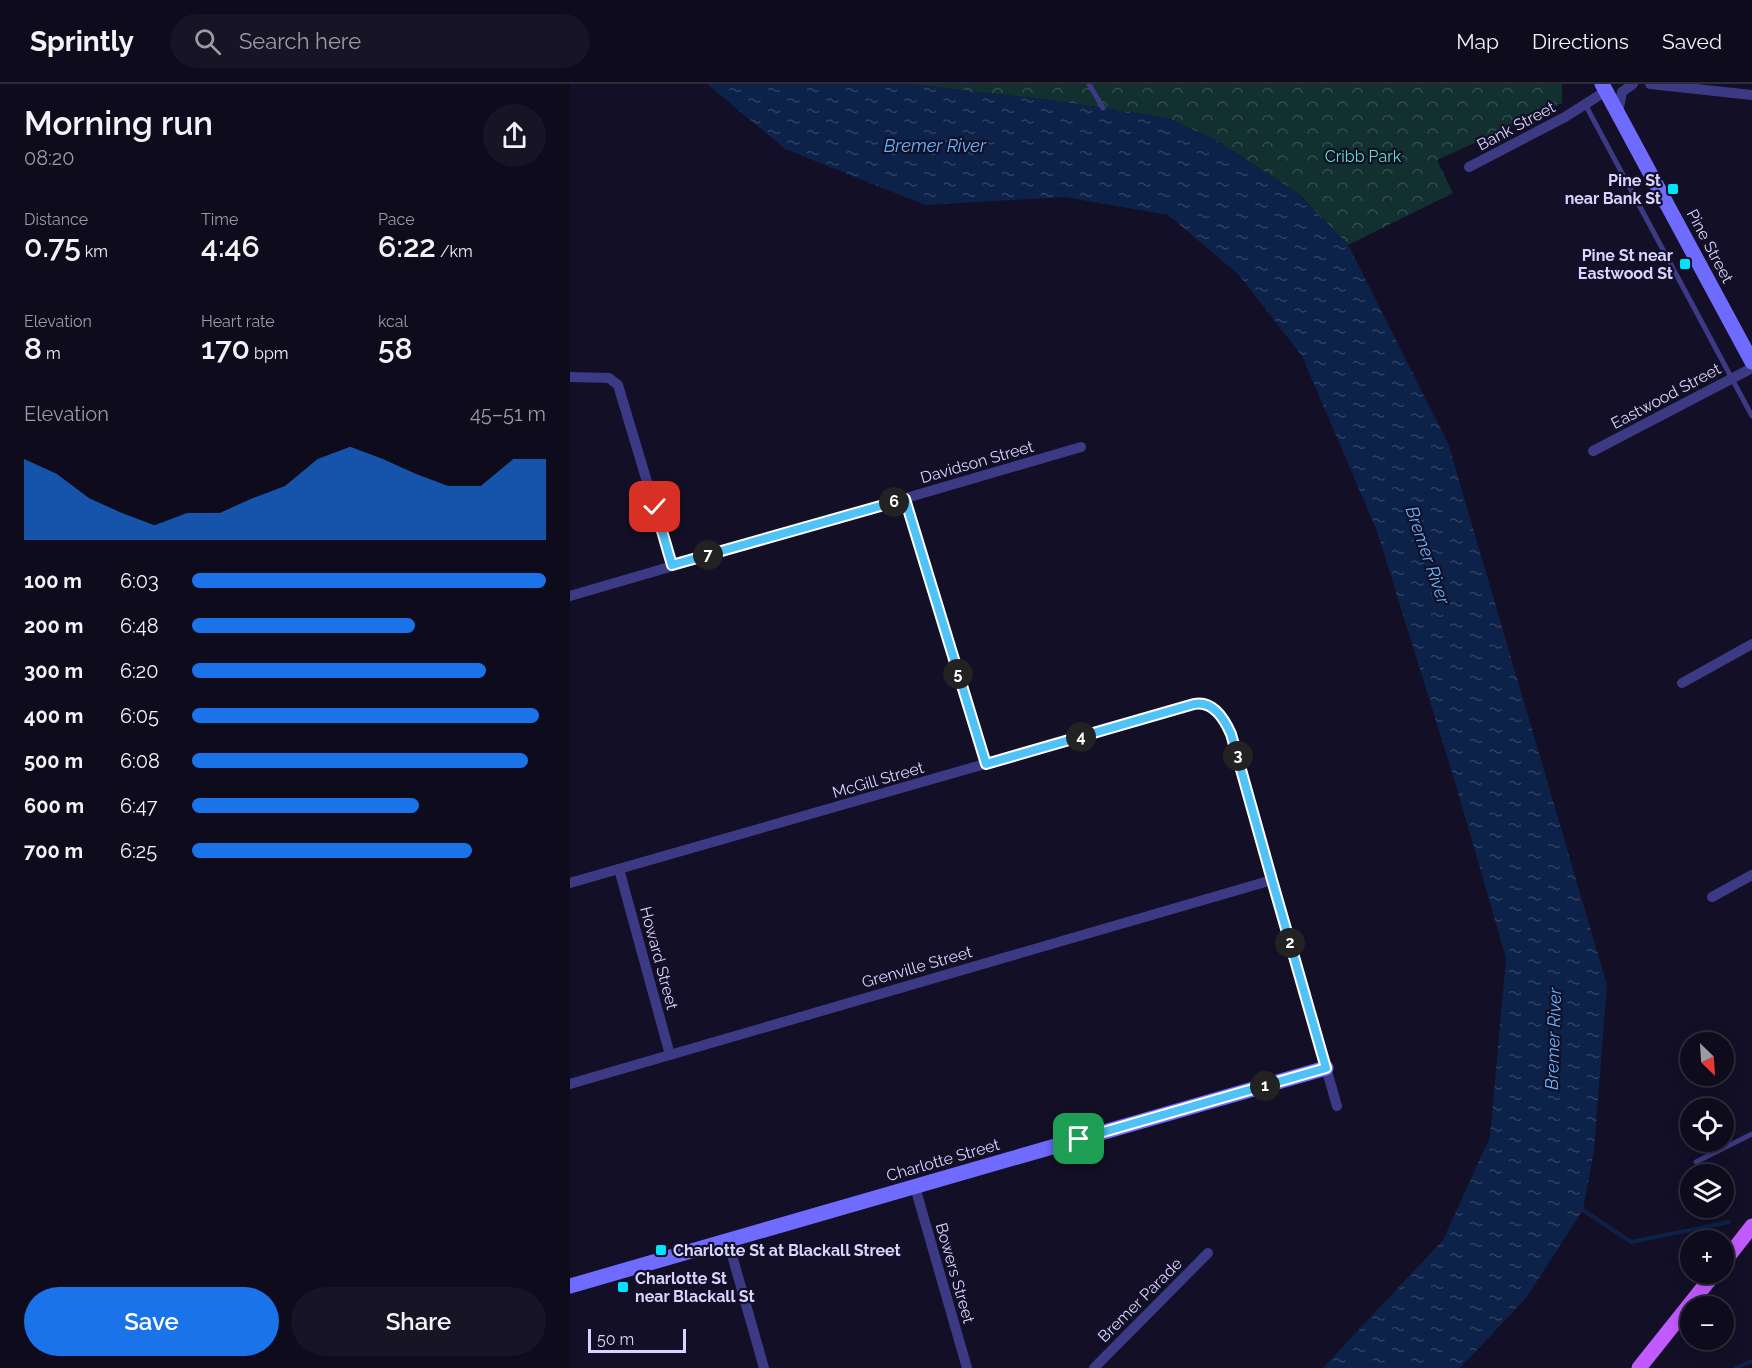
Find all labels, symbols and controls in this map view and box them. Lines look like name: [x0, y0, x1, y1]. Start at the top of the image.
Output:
search box: [170, 14, 590, 68]
text: Sprintly: [30, 25, 134, 58]
icon: search: [191, 25, 224, 58]
text: Search here: [239, 28, 361, 54]
text: Map: [1456, 29, 1499, 54]
text: Directions: [1532, 29, 1629, 54]
text: Saved: [1662, 29, 1722, 54]
street label: Bank Street: [1474, 97, 1559, 154]
text: Morning run: [24, 104, 213, 143]
button: share: [483, 104, 546, 167]
water label: Bremer River: [884, 135, 987, 156]
text: 08:20: [24, 146, 75, 170]
park label: Cribb Park: [1325, 147, 1402, 166]
place label: Pine St near Bank St: [1565, 171, 1661, 208]
marker: Pine St near Bank St: [1666, 182, 1680, 196]
street label: Pine Street: [1683, 206, 1738, 287]
text: Distance: [24, 210, 88, 229]
text: Time: [201, 210, 238, 229]
text: Pace: [378, 210, 415, 229]
text: 0.75: [24, 229, 81, 264]
text: 4:46: [201, 229, 260, 264]
text: 6:22: [378, 229, 436, 264]
text: km: [81, 242, 108, 261]
text: /km: [436, 242, 473, 261]
place label: Pine St near Eastwood St: [1578, 246, 1673, 283]
marker: Pine St near Eastwood St: [1678, 257, 1692, 271]
text: Elevation: [24, 312, 92, 331]
text: Heart rate: [201, 312, 275, 331]
text: kcal: [378, 312, 408, 331]
text: 8: [24, 331, 42, 366]
text: 170: [201, 331, 250, 366]
text: 58: [378, 331, 413, 366]
text: m: [42, 344, 61, 363]
text: bpm: [250, 344, 289, 363]
street label: Eastwood Street: [1608, 359, 1725, 433]
text: Elevation: [24, 402, 109, 426]
text: 45–51 m: [470, 402, 546, 426]
street label: Davidson Street: [918, 437, 1036, 487]
pin: [629, 481, 680, 532]
pin: 6: [879, 487, 909, 517]
icon: check: [638, 490, 671, 523]
text: 6: [889, 492, 899, 511]
water label: Bremer River: [1401, 503, 1455, 608]
pin: 7: [693, 540, 723, 570]
text: 7: [704, 545, 712, 564]
text: 100 m: [24, 569, 82, 593]
text: 6:03: [120, 569, 159, 593]
text: 200 m: [24, 614, 83, 638]
text: 6:48: [120, 614, 159, 638]
text: 300 m: [24, 659, 83, 683]
text: 6:20: [120, 659, 158, 683]
pin: 5: [943, 659, 973, 689]
text: 5: [954, 664, 962, 683]
text: 400 m: [24, 704, 83, 728]
text: 6:05: [120, 704, 159, 728]
pin: 4: [1066, 722, 1096, 752]
text: 4: [1076, 727, 1086, 746]
pin: 3: [1223, 741, 1253, 771]
text: 3: [1234, 746, 1242, 765]
text: 500 m: [24, 749, 83, 773]
text: 6:08: [120, 749, 160, 773]
street label: McGill Street: [830, 758, 927, 802]
text: 600 m: [24, 794, 84, 818]
text: 6:47: [120, 794, 157, 818]
text: 700 m: [24, 839, 83, 863]
text: 6:25: [120, 839, 157, 863]
street label: Howard Street: [636, 904, 682, 1012]
pin: 2: [1275, 928, 1305, 958]
text: 2: [1285, 933, 1295, 952]
street label: Grenville Street: [860, 942, 975, 992]
water label: Bremer River: [1541, 987, 1565, 1091]
north arrow: [1680, 1032, 1734, 1086]
map controls: [1680, 1032, 1734, 1350]
pin: 1: [1250, 1071, 1280, 1101]
text: 1: [1261, 1076, 1269, 1095]
button: locate: [1680, 1098, 1734, 1152]
pin: [1053, 1113, 1104, 1164]
icon: arrive: [1062, 1122, 1095, 1155]
street label: Charlotte Street: [884, 1135, 1002, 1185]
button: layers: [1680, 1164, 1734, 1218]
street label: Bowers Street: [932, 1221, 979, 1326]
button: +: [1680, 1230, 1734, 1284]
place label: Charlotte St at Blackall Street: [673, 1241, 901, 1260]
marker: Charlotte St at Blackall Street: [654, 1243, 668, 1257]
street label: Bremer Parade: [1094, 1254, 1186, 1346]
place label: Charlotte St near Blackall St: [635, 1269, 755, 1306]
marker: Charlotte St near Blackall St: [616, 1280, 630, 1294]
button: Save: [24, 1287, 279, 1356]
button: Share: [291, 1287, 546, 1356]
button: −: [1680, 1296, 1734, 1350]
scale bar: [588, 1326, 686, 1354]
text: 50 m: [597, 1330, 634, 1349]

